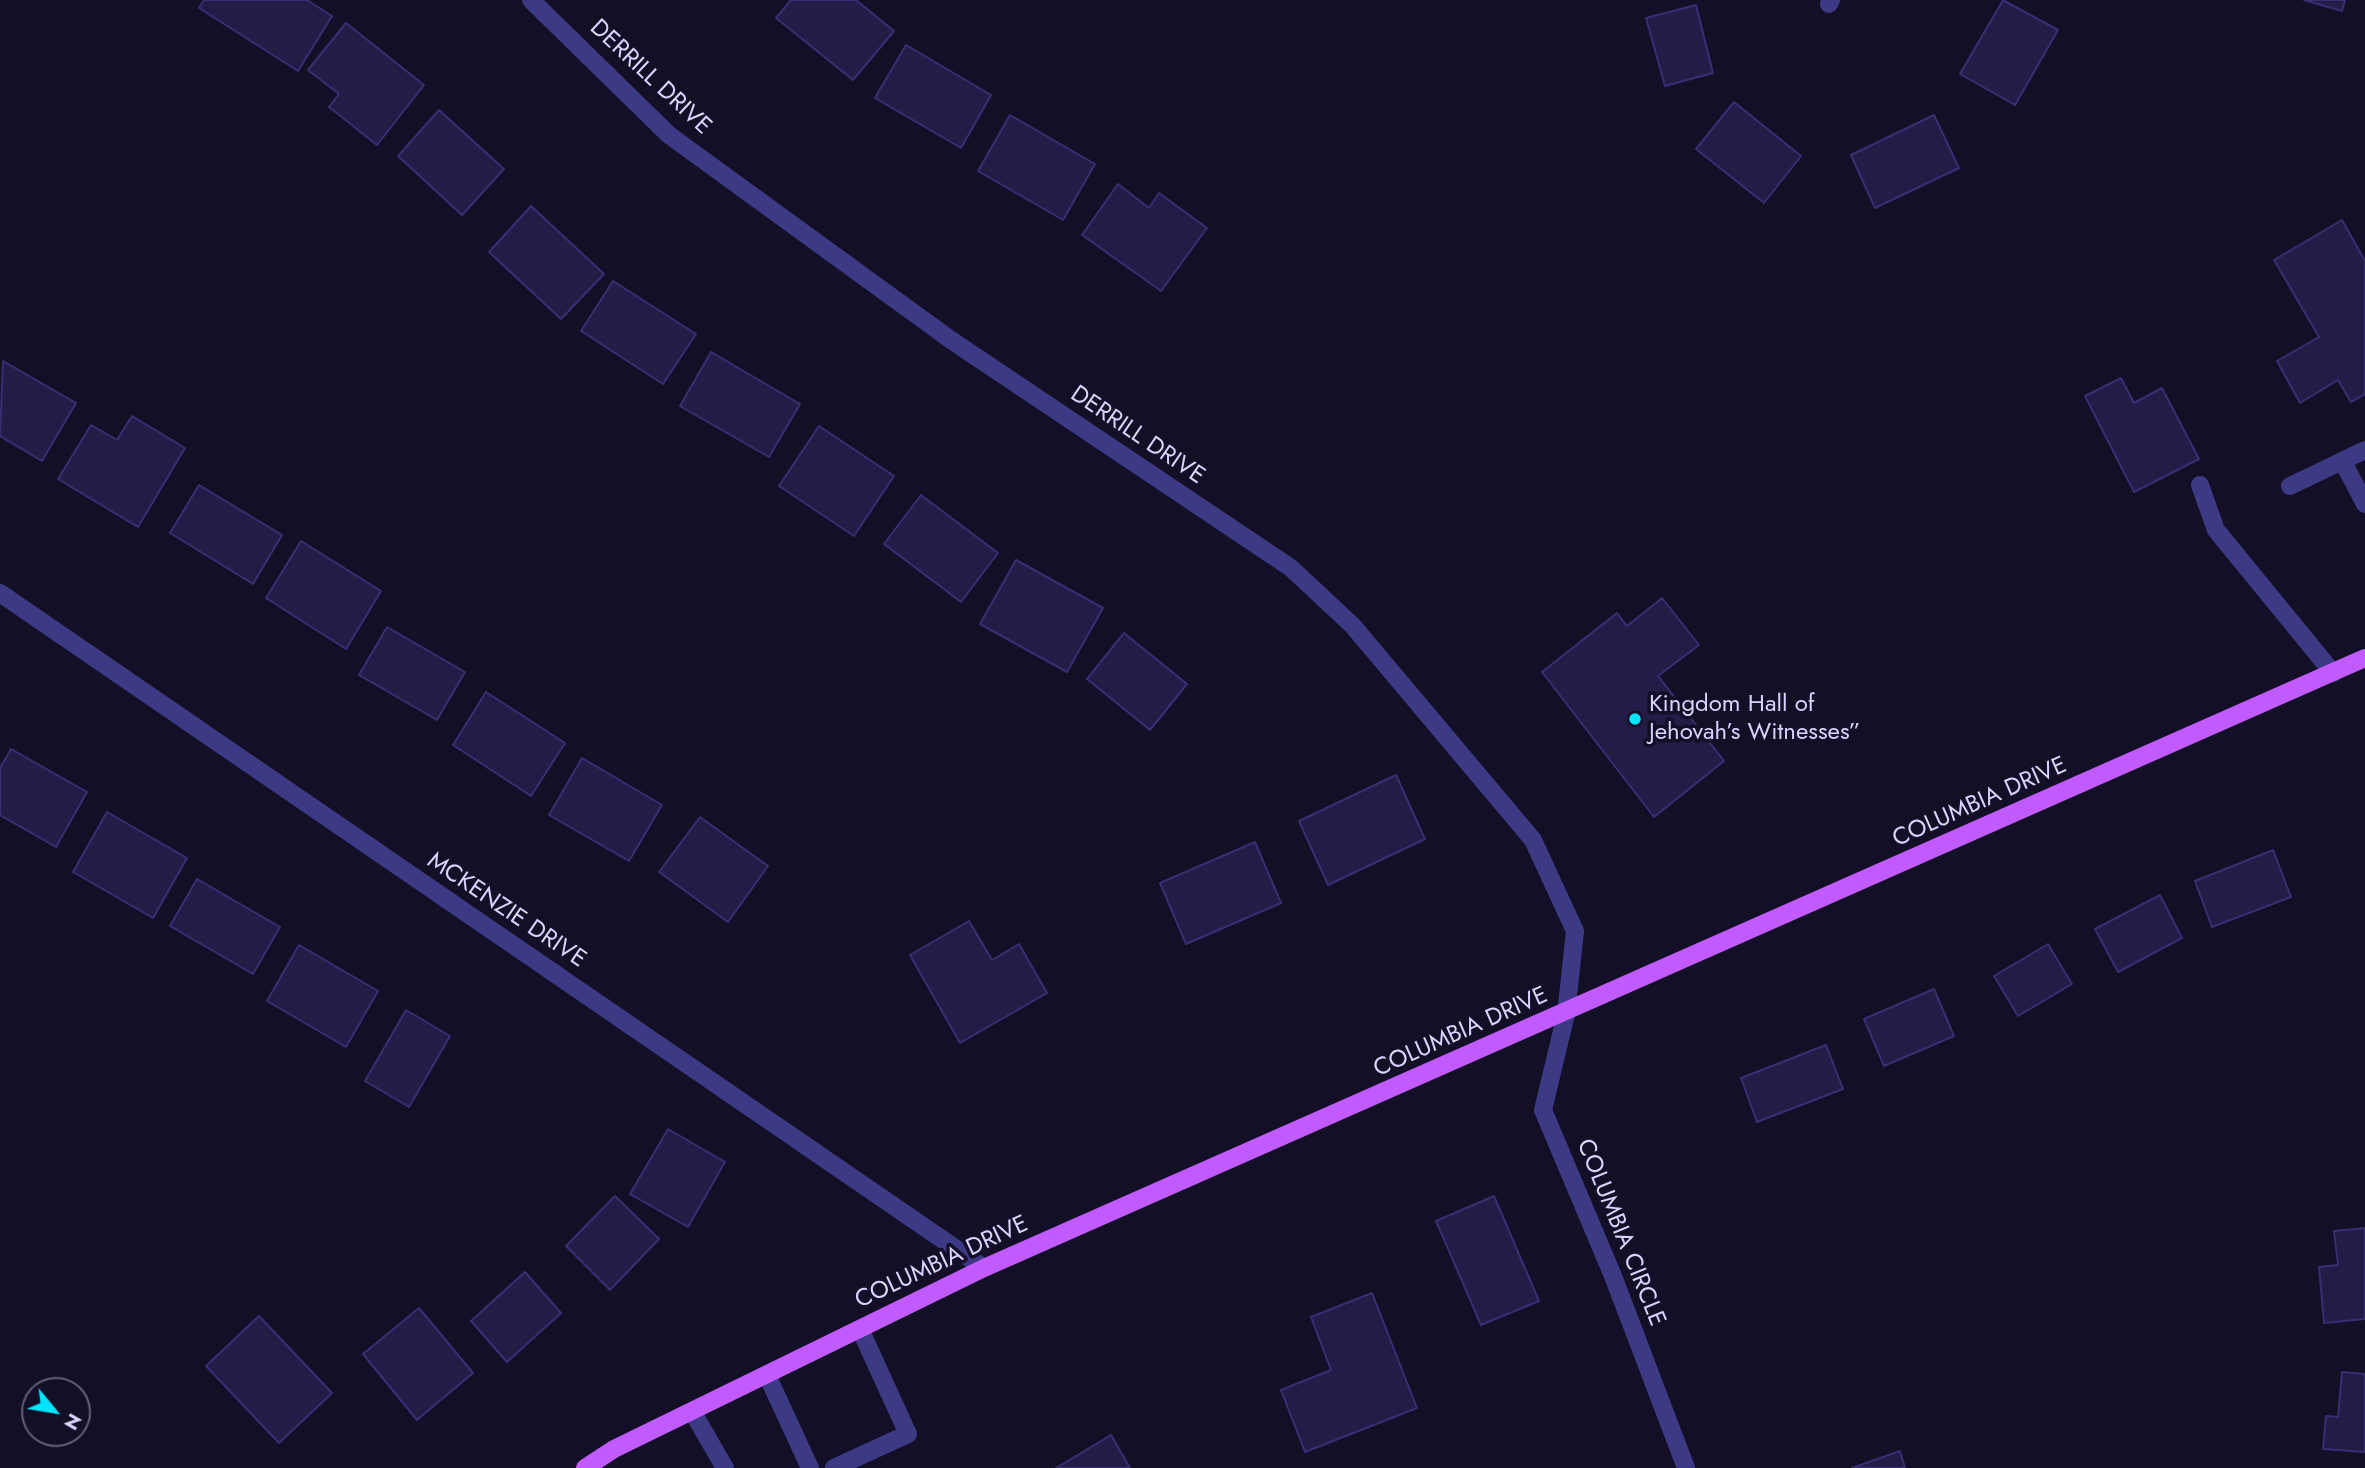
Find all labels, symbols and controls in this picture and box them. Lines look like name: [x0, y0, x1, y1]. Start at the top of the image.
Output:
street label: DERRILL DRIVE: [583, 14, 717, 142]
street label: DERRILL DRIVE: [1064, 381, 1210, 491]
place label: Kingdom Hall of Jehovah’s Witnesses”: [1649, 691, 1860, 747]
marker: Kingdom Hall of Jehovah’s Witnesses”: [1627, 711, 1643, 727]
street label: COLUMBIA DRIVE: [1888, 752, 2072, 854]
street label: MCKENZIE DRIVE: [421, 847, 591, 975]
street label: COLUMBIA DRIVE: [1369, 982, 1553, 1084]
street label: COLUMBIA CIRCLE: [1569, 1135, 1671, 1331]
street label: COLUMBIA DRIVE: [851, 1210, 1033, 1316]
north arrow: [21, 1377, 91, 1447]
text: N: [57, 1408, 88, 1435]

